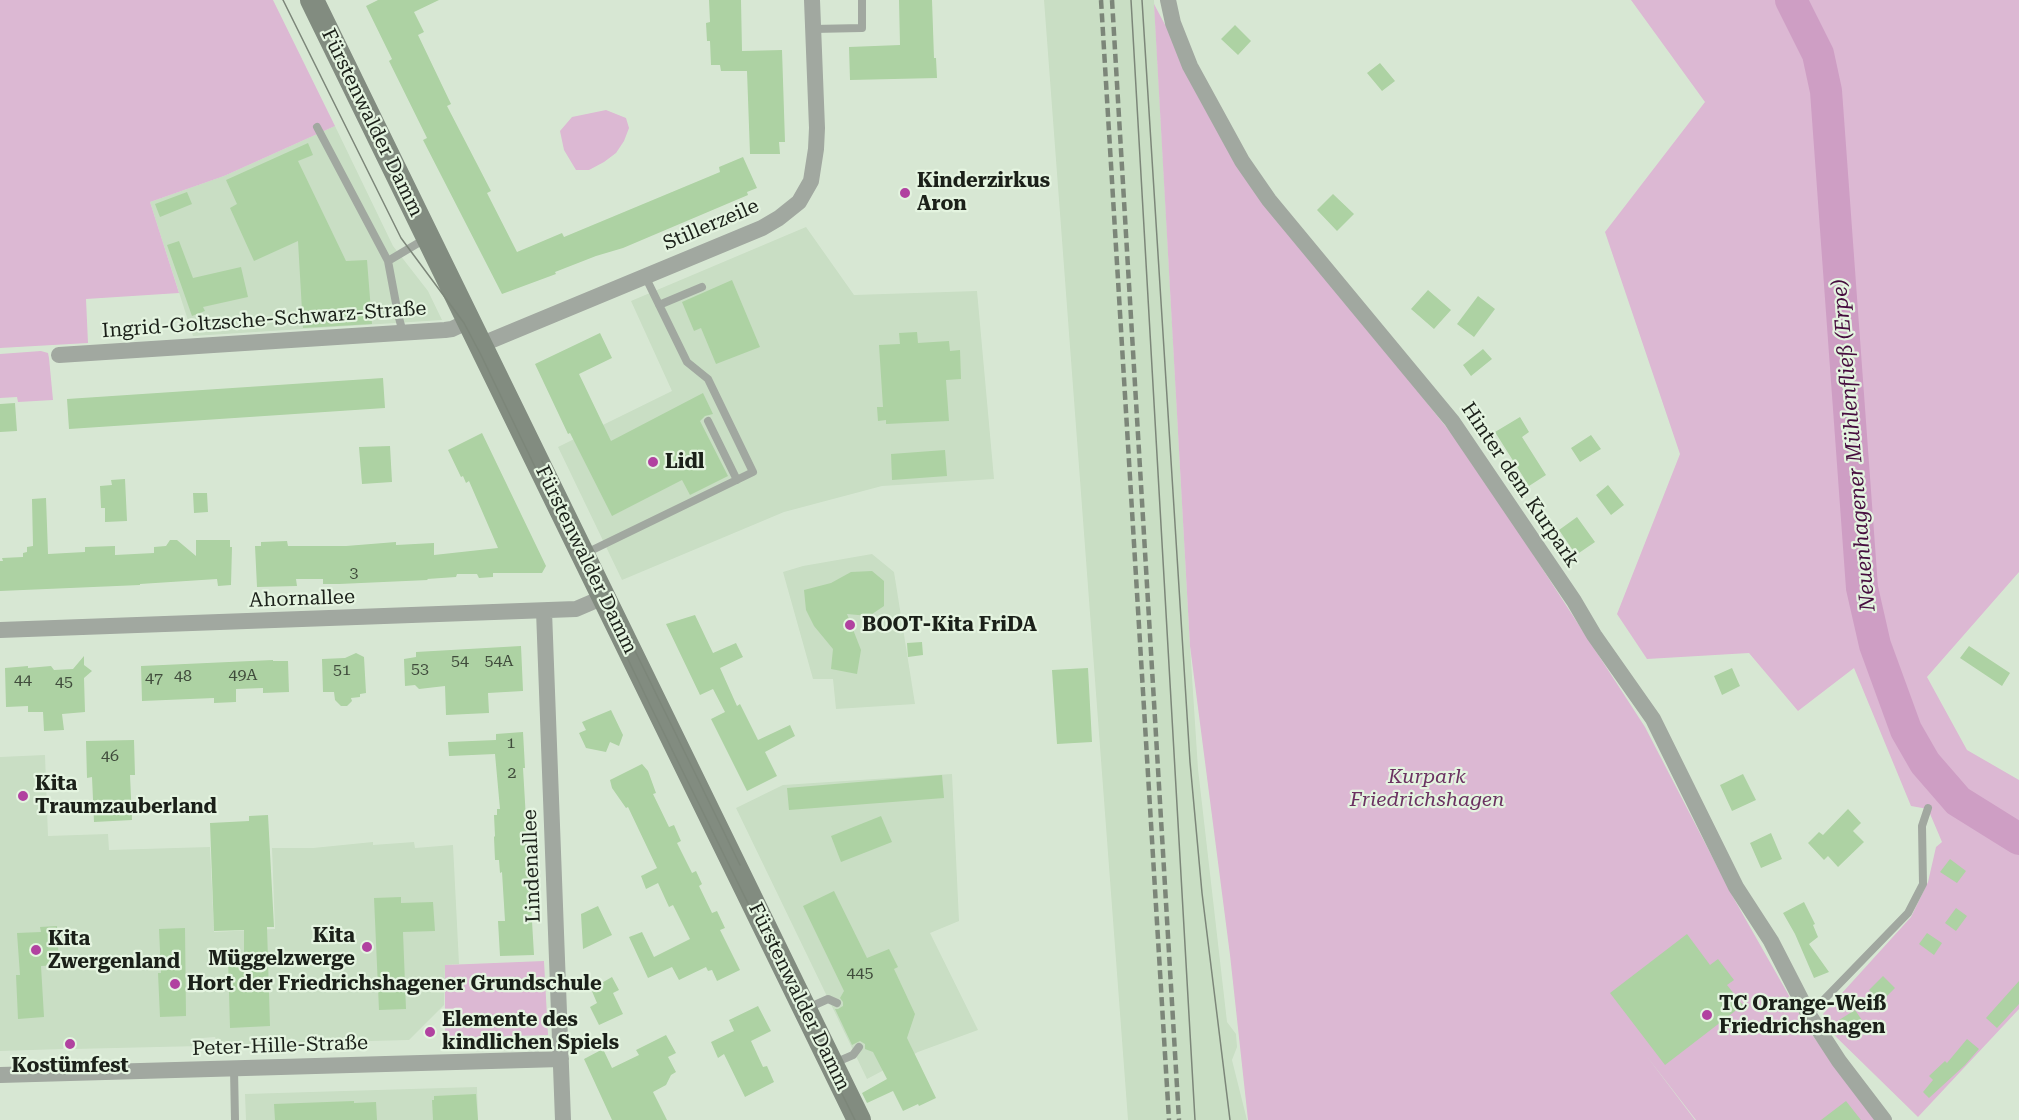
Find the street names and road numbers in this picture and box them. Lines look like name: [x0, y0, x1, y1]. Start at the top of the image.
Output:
street label: Fürstenwalder Damm: [316, 25, 428, 221]
street label: Stillerzeile: [660, 194, 762, 256]
street label: Ingrid-Goltzsche-Schwarz-Straße: [101, 297, 427, 343]
street label: Hinter dem Kurpark: [1456, 398, 1584, 572]
street label: Fürstenwalder Damm: [530, 462, 642, 658]
street label: Ahornallee: [249, 585, 355, 613]
street label: Lindenallee: [518, 809, 546, 923]
street label: Fürstenwalder Damm: [743, 899, 855, 1095]
street label: Peter-Hille-Straße: [192, 1031, 368, 1061]

